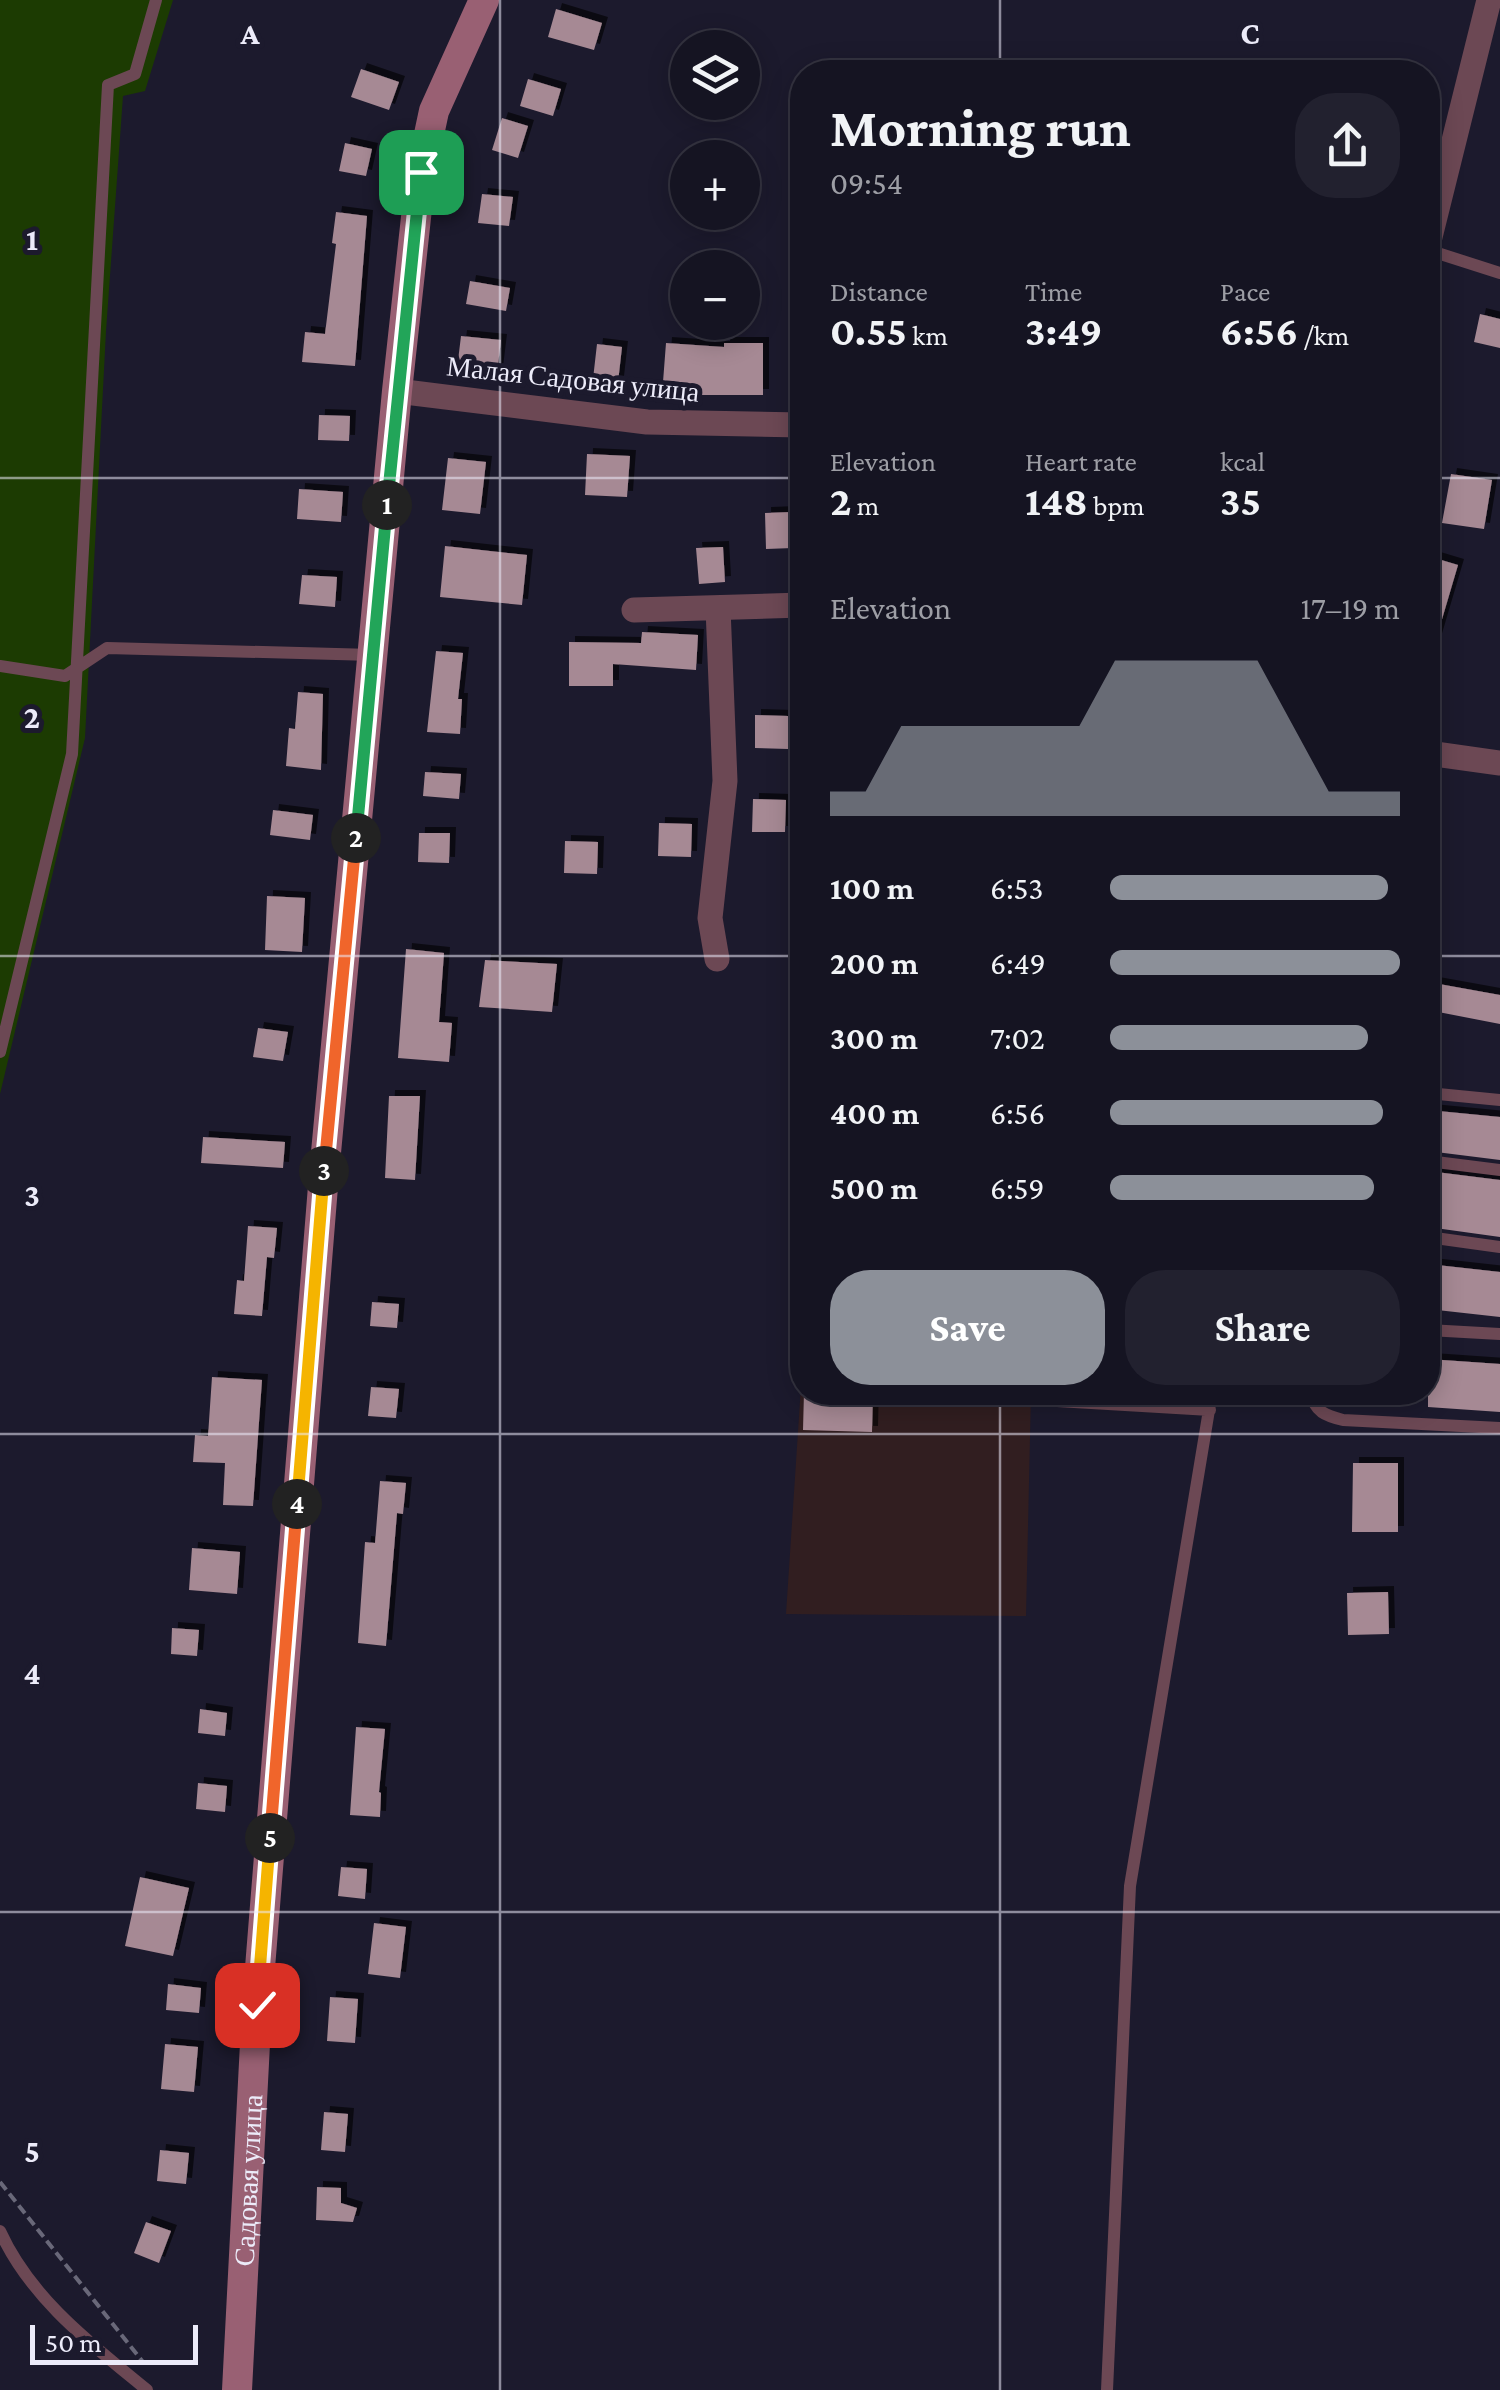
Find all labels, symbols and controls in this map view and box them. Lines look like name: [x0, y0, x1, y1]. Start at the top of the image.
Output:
text: A: [239, 15, 260, 51]
text: C: [1240, 15, 1260, 51]
map controls: [670, 30, 760, 340]
button: layers: [670, 30, 760, 120]
button: share: [1295, 93, 1400, 198]
text: Morning run: [830, 97, 1131, 158]
pin: [379, 130, 464, 215]
button: +: [670, 140, 760, 230]
icon: arrive: [394, 145, 449, 200]
text: 09:54: [830, 165, 903, 201]
text: 1: [26, 221, 38, 257]
button: −: [670, 250, 760, 340]
text: Distance: [830, 276, 928, 307]
text: Time: [1025, 276, 1082, 307]
text: Pace: [1220, 276, 1270, 307]
text: 0.55: [830, 307, 907, 354]
text: 3:49: [1025, 307, 1103, 354]
text: 6:56: [1220, 307, 1298, 354]
text: km: [907, 320, 948, 351]
text: /km: [1298, 320, 1349, 351]
street label: Малая Садовая улица: [445, 350, 701, 408]
text: Elevation: [830, 446, 936, 477]
text: Heart rate: [1025, 446, 1137, 477]
text: kcal: [1220, 446, 1265, 477]
text: 2: [830, 477, 851, 524]
text: 148: [1025, 477, 1088, 524]
text: 35: [1220, 477, 1261, 524]
pin: 1: [362, 480, 412, 530]
text: 1: [382, 489, 392, 520]
text: m: [851, 490, 879, 521]
text: bpm: [1088, 490, 1145, 521]
text: Elevation: [830, 590, 951, 626]
text: 17–19 m: [1300, 590, 1400, 626]
text: 2: [24, 699, 40, 735]
pin: 2: [331, 813, 381, 863]
text: 2: [349, 822, 363, 853]
text: 100 m: [830, 870, 914, 906]
text: 6:53: [990, 870, 1043, 906]
text: 200 m: [830, 945, 918, 981]
text: 6:49: [990, 945, 1046, 981]
text: 300 m: [830, 1020, 918, 1056]
text: 7:02: [990, 1020, 1045, 1056]
text: 400 m: [830, 1095, 919, 1131]
text: 6:56: [990, 1095, 1045, 1131]
pin: 3: [299, 1146, 349, 1196]
text: 3: [317, 1155, 331, 1186]
text: 500 m: [830, 1170, 918, 1206]
text: 6:59: [990, 1170, 1044, 1206]
text: 3: [24, 1177, 40, 1213]
button: Save: [830, 1270, 1105, 1385]
button: Share: [1125, 1270, 1400, 1385]
pin: 4: [272, 1479, 322, 1529]
text: 4: [289, 1488, 305, 1519]
text: 4: [23, 1655, 41, 1691]
pin: 5: [245, 1813, 295, 1863]
text: 5: [263, 1822, 277, 1853]
pin: [215, 1963, 300, 2048]
icon: check: [230, 1978, 285, 2033]
street label: Садовая улица: [228, 2093, 268, 2267]
text: 5: [24, 2133, 40, 2169]
scale bar: [30, 2320, 198, 2364]
text: 50 m: [45, 2327, 102, 2358]

